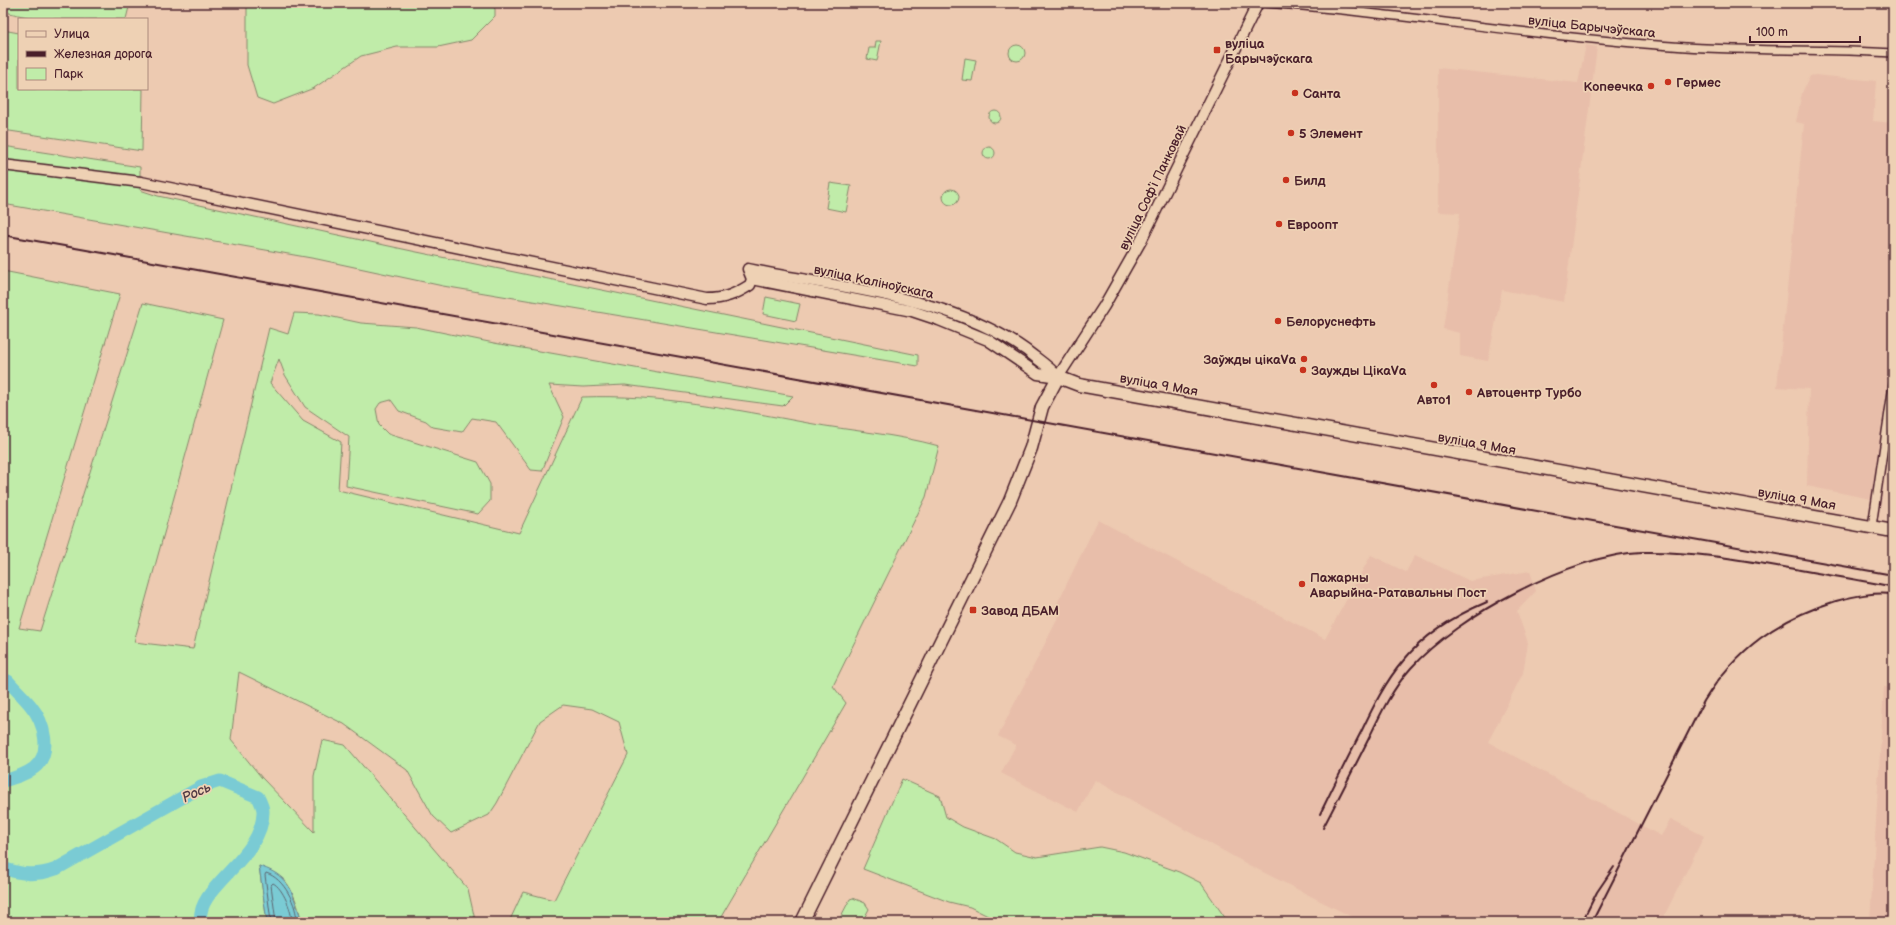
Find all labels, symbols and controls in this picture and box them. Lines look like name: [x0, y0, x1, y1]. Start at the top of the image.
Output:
street label: вуліца Барычэўскага: [1527, 12, 1657, 42]
legend: [18, 18, 148, 90]
scale bar: [1750, 18, 1860, 44]
text: 100 m: [1756, 25, 1788, 40]
text: Улица: [54, 27, 90, 42]
place label: вуліца Барычэўскага: [1225, 36, 1313, 67]
marker: вуліца Барычэўскага: [1212, 45, 1222, 55]
text: Железная дорога: [54, 47, 152, 62]
text: Парк: [54, 67, 84, 82]
place label: Гермес: [1676, 75, 1721, 91]
marker: Гермес: [1663, 77, 1673, 87]
place label: Копеечка: [1583, 79, 1643, 95]
marker: Копеечка: [1646, 81, 1656, 91]
place label: Санта: [1303, 86, 1341, 102]
marker: Санта: [1290, 88, 1300, 98]
street label: вуліца Софʼі Панковай: [1116, 122, 1190, 253]
place label: 5 Элемент: [1299, 126, 1364, 142]
marker: 5 Элемент: [1286, 128, 1296, 138]
place label: Билд: [1294, 173, 1326, 189]
marker: Билд: [1281, 175, 1291, 185]
place label: Евроопт: [1287, 217, 1339, 233]
marker: Евроопт: [1274, 219, 1284, 229]
street label: вуліца Каліноўскага: [812, 261, 936, 303]
place label: Белоруснефть: [1286, 314, 1376, 330]
marker: Белоруснефть: [1273, 316, 1283, 326]
place label: Заўжды цікаVа: [1203, 352, 1296, 368]
marker: Заўжды цікаVа: [1299, 354, 1309, 364]
place label: Заужды ЦікаVа: [1311, 363, 1407, 379]
marker: Заужды ЦікаVа: [1298, 365, 1308, 375]
street label: вуліца 9 Мая: [1119, 370, 1199, 400]
marker: Авто1: [1429, 380, 1439, 390]
place label: Автоцентр Турбо: [1476, 385, 1582, 401]
marker: Автоцентр Турбо: [1464, 387, 1474, 397]
place label: Авто1: [1416, 392, 1451, 408]
street label: вуліца 9 Мая: [1437, 429, 1517, 459]
street label: вуліца 9 Мая: [1757, 484, 1837, 514]
place label: Пажарны Аварыйна-Ратавальны Пост: [1309, 570, 1487, 601]
marker: Пажарны Аварыйна-Ратавальны Пост: [1297, 579, 1307, 589]
place label: Завод ДБАМ: [981, 603, 1059, 619]
marker: Завод ДБАМ: [968, 605, 978, 615]
water label: Рось: [179, 778, 213, 806]

